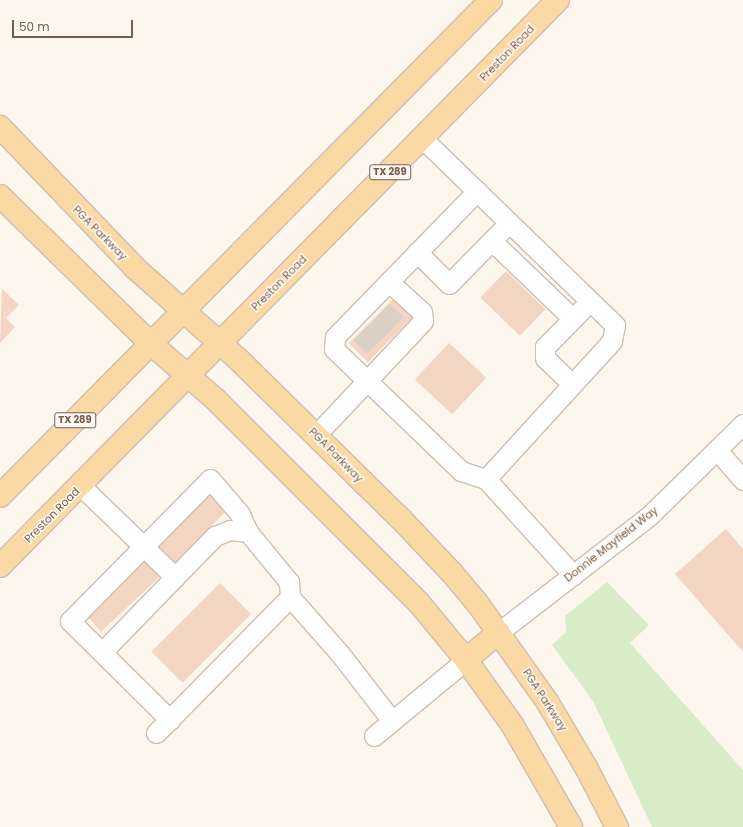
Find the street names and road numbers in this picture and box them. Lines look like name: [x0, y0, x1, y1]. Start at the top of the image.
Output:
street label: Preston Road: [477, 22, 537, 84]
road number: TX 289: [369, 164, 411, 180]
street label: PGA Parkway: [70, 203, 130, 263]
street label: Preston Road: [249, 253, 309, 313]
road number: TX 289: [54, 412, 96, 428]
street label: PGA Parkway: [306, 425, 366, 485]
street label: Preston Road: [22, 485, 82, 545]
street label: Donnie Mayfield Way: [562, 503, 660, 585]
street label: PGA Parkway: [520, 666, 570, 734]

